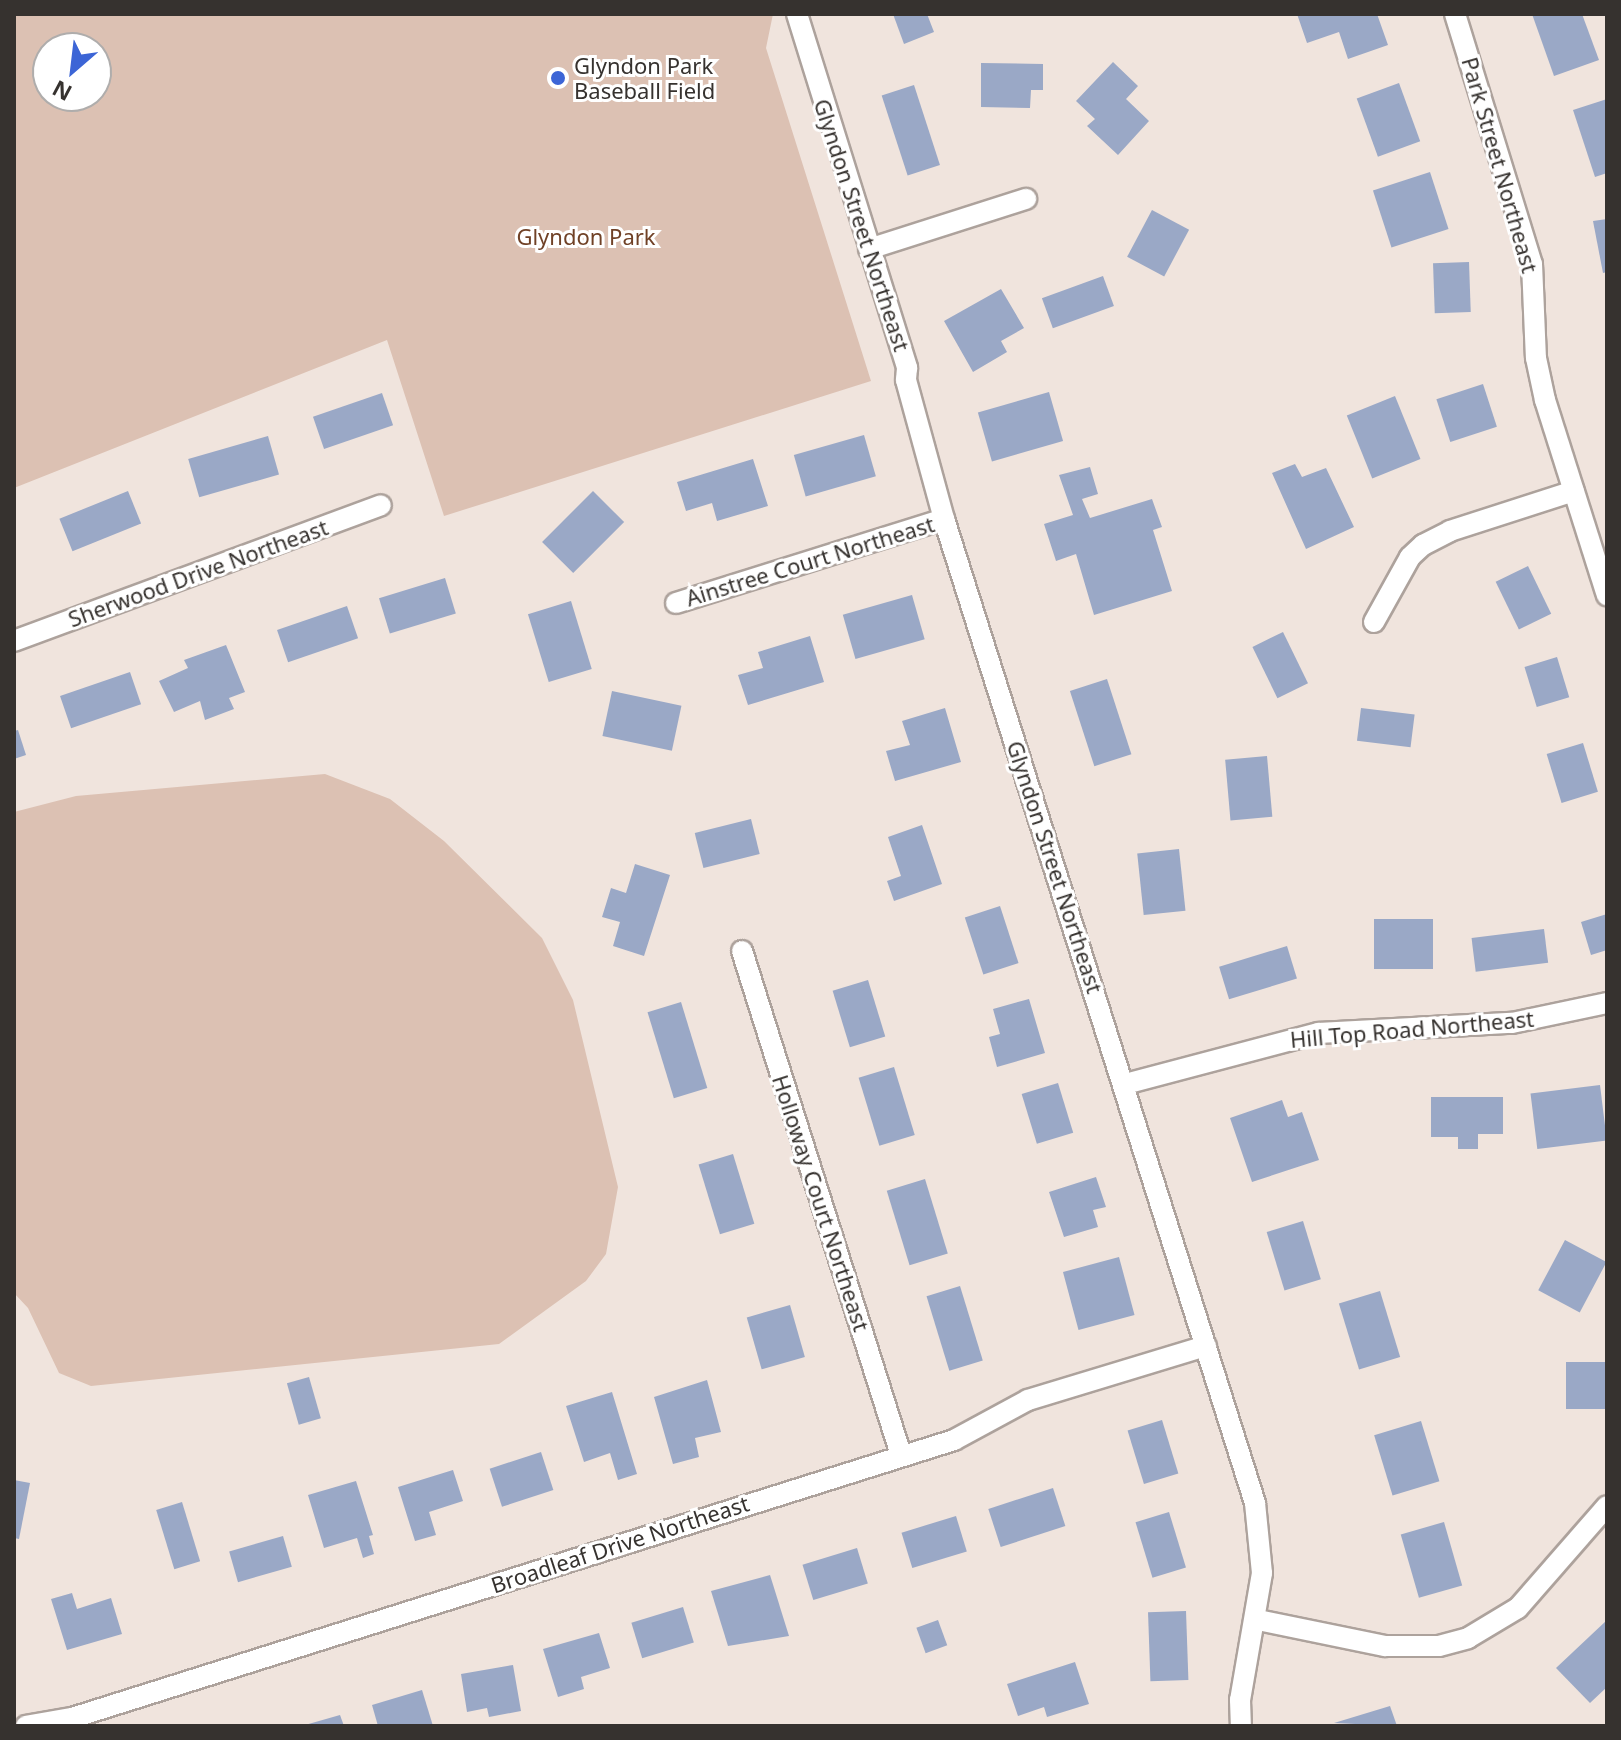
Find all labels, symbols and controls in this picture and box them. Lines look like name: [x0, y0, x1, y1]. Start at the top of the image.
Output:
north arrow: [32, 32, 112, 112]
place label: Glyndon Park Baseball Field: [574, 52, 715, 104]
street label: Park Street Northeast: [1457, 54, 1543, 276]
marker: Glyndon Park Baseball Field: [549, 69, 567, 87]
text: N: [47, 74, 77, 109]
street label: Glyndon Street Northeast: [809, 96, 915, 354]
park label: Glyndon Park: [516, 224, 656, 250]
street label: Ainstree Court Northeast: [683, 511, 937, 611]
street label: Sherwood Drive Northeast: [65, 514, 331, 632]
street label: Glyndon Street Northeast: [1002, 738, 1108, 996]
street label: Hill Top Road Northeast: [1289, 1005, 1535, 1053]
street label: Holloway Court Northeast: [767, 1072, 875, 1334]
street label: Broadleaf Drive Northeast: [488, 1490, 752, 1598]

